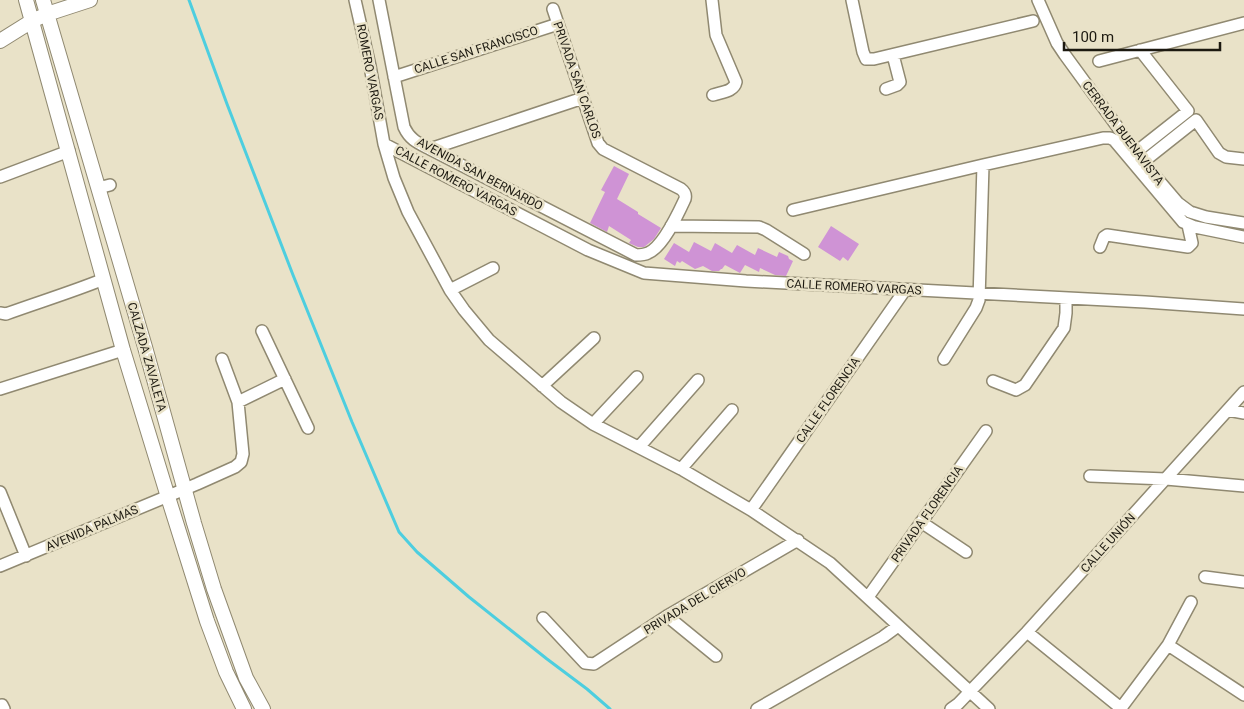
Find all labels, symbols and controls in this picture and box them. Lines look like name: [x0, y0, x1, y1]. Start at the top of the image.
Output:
street label: PRIVADA SAN CARLOS: [550, 20, 604, 140]
scale bar: [1064, 20, 1220, 52]
street label: ROMERO VARGAS: [354, 23, 386, 121]
street label: CALLE SAN FRANCISCO: [412, 23, 540, 77]
text: 100 m: [1072, 28, 1114, 46]
street label: CERRADA BUENAVISTA: [1079, 78, 1167, 188]
street label: AVENIDA SAN BERNARDO: [415, 135, 545, 213]
street label: CALLE ROMERO VARGAS: [393, 143, 519, 219]
street label: CALLE ROMERO VARGAS: [786, 276, 922, 298]
street label: CALZADA ZAVALETA: [125, 301, 169, 414]
street label: CALLE FLORENCIA: [793, 354, 863, 445]
street label: PRIVADA FLORENCIA: [888, 463, 966, 565]
street label: AVENIDA PALMAS: [44, 502, 140, 554]
street label: CALLE UNIÓN: [1077, 510, 1138, 575]
street label: PRIVADA DEL CIERVO: [641, 565, 749, 637]

